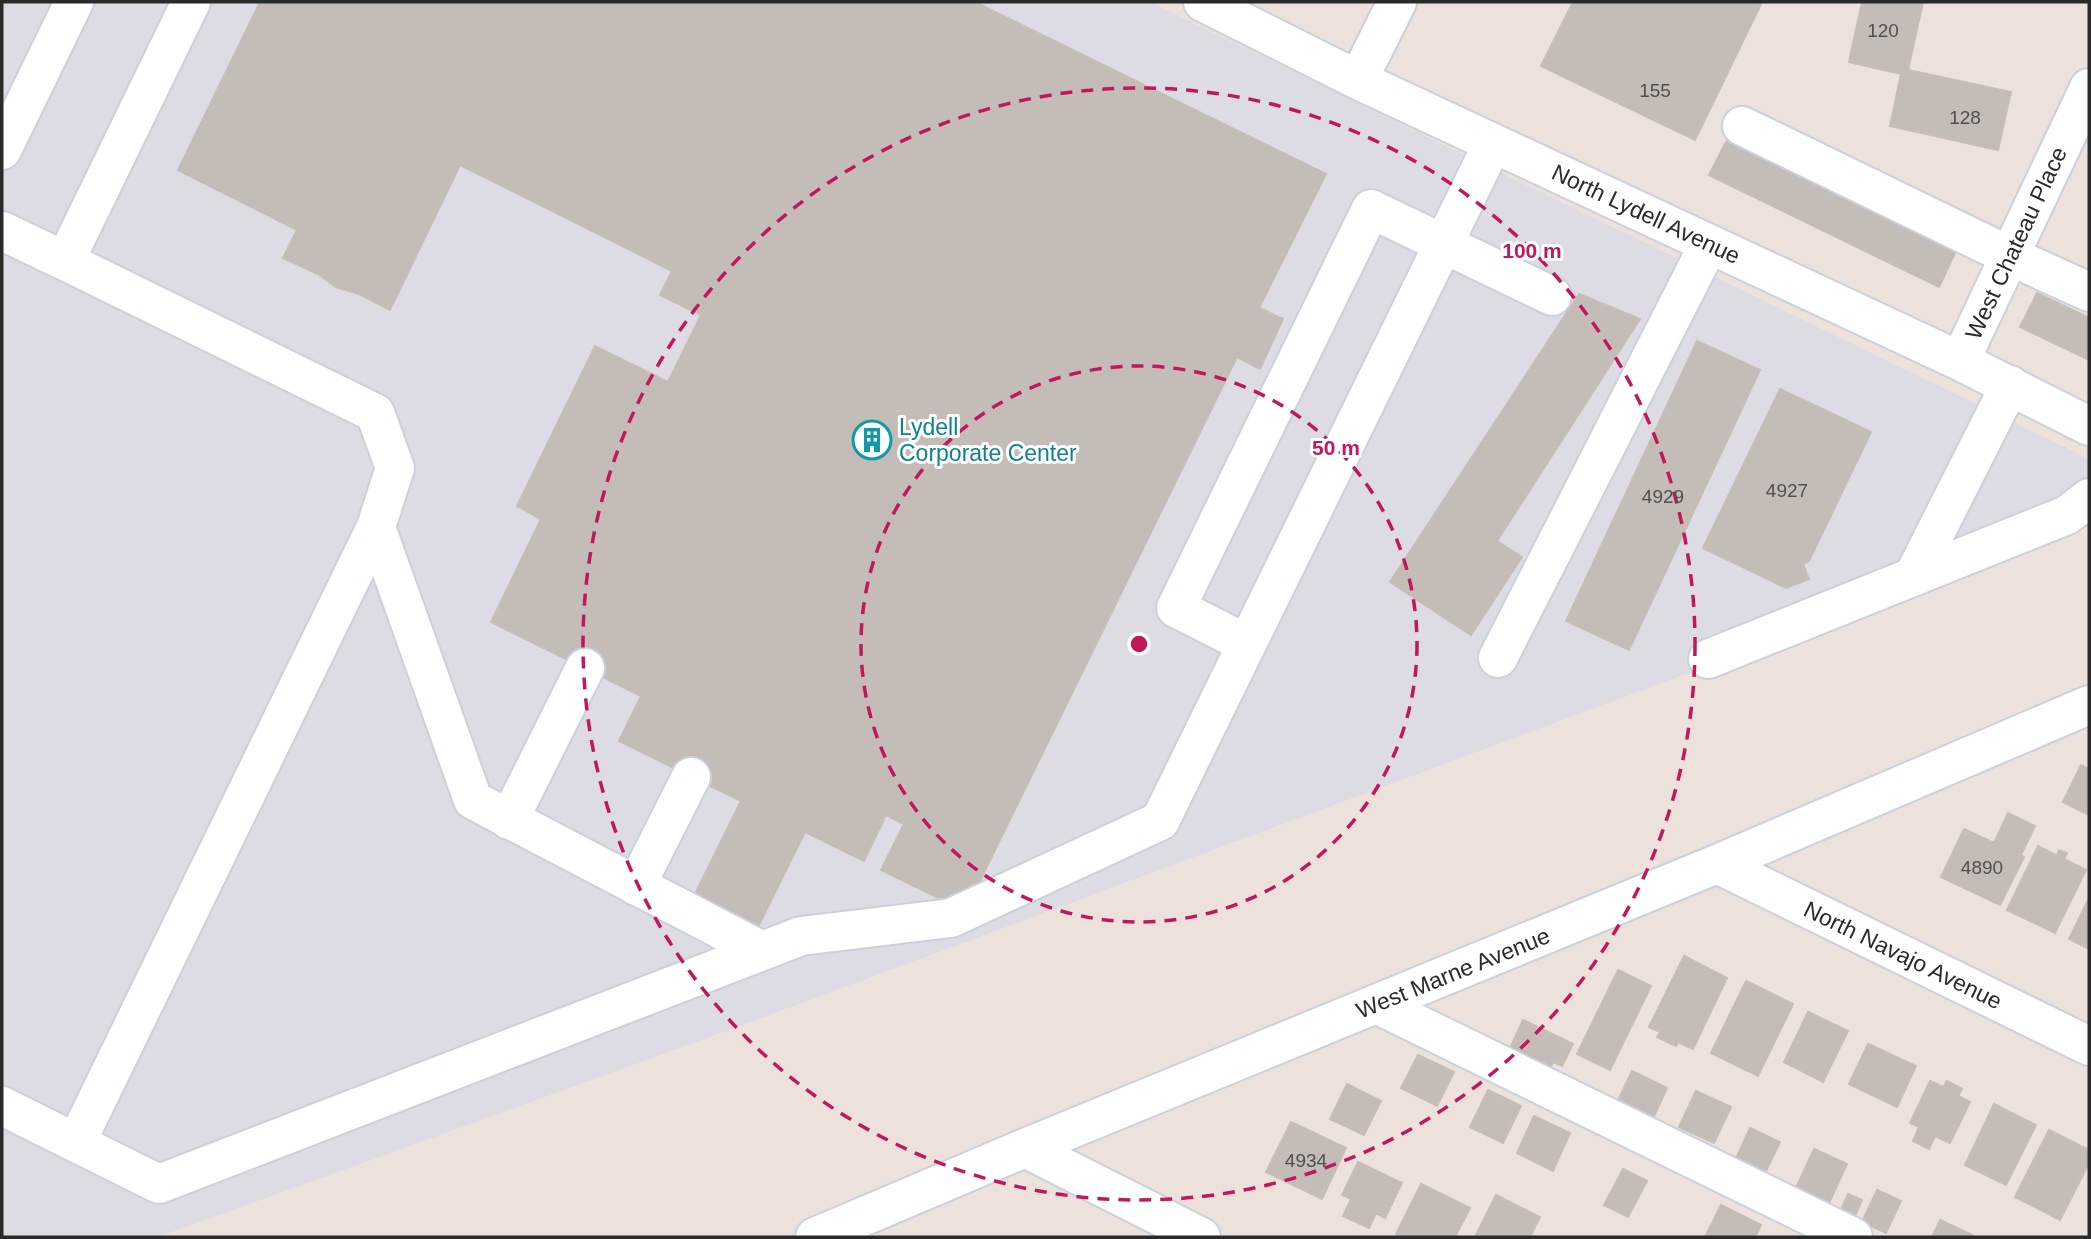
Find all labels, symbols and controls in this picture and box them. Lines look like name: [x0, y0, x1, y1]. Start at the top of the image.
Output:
house number: 120: [1867, 20, 1899, 41]
house number: 155: [1639, 80, 1671, 101]
house number: 128: [1949, 107, 1981, 128]
street label: West Chateau Place: [1960, 143, 2072, 343]
street label: North Lydell Avenue: [1548, 159, 1744, 269]
text: 100 m: [1502, 239, 1562, 262]
place label: Lydell Corporate Center: [899, 414, 1077, 466]
building icon: Lydell Corporate Center: [851, 419, 893, 461]
text: 50 m: [1312, 436, 1360, 459]
house number: 4927: [1766, 480, 1808, 501]
house number: 4929: [1642, 486, 1684, 507]
centre of rings: [1127, 632, 1151, 656]
house number: 4890: [1961, 857, 2003, 878]
street label: North Navajo Avenue: [1800, 896, 2006, 1014]
street label: West Marne Avenue: [1352, 922, 1554, 1024]
house number: 4934: [1285, 1150, 1328, 1171]

